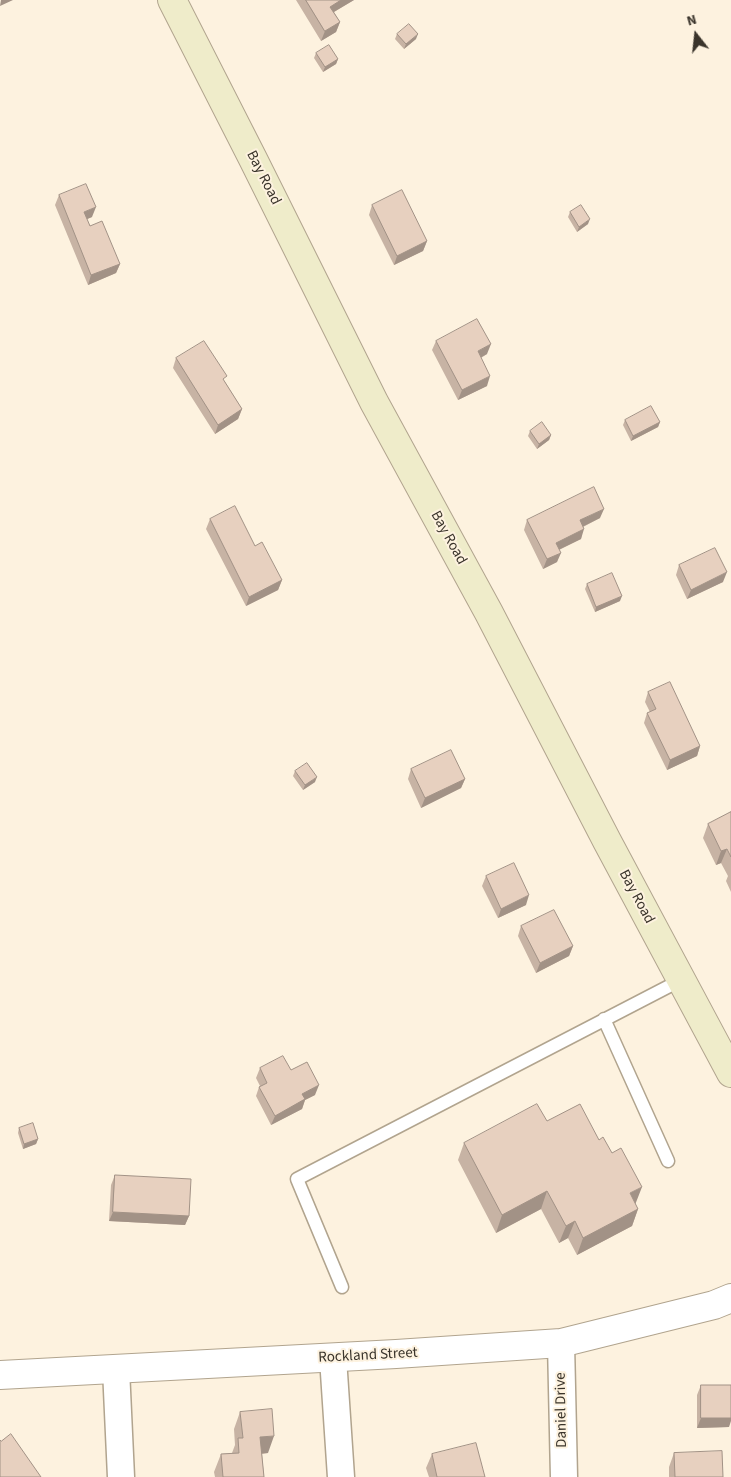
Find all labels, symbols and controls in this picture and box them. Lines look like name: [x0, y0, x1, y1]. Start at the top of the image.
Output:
north arrow: [671, 10, 721, 60]
text: N: [685, 10, 699, 31]
street label: Bay Road: [242, 148, 284, 208]
street label: Bay Road: [426, 508, 470, 568]
street label: Bay Road: [614, 867, 658, 927]
street label: Rockland Street: [318, 1344, 418, 1368]
street label: Daniel Drive: [552, 1372, 572, 1448]

